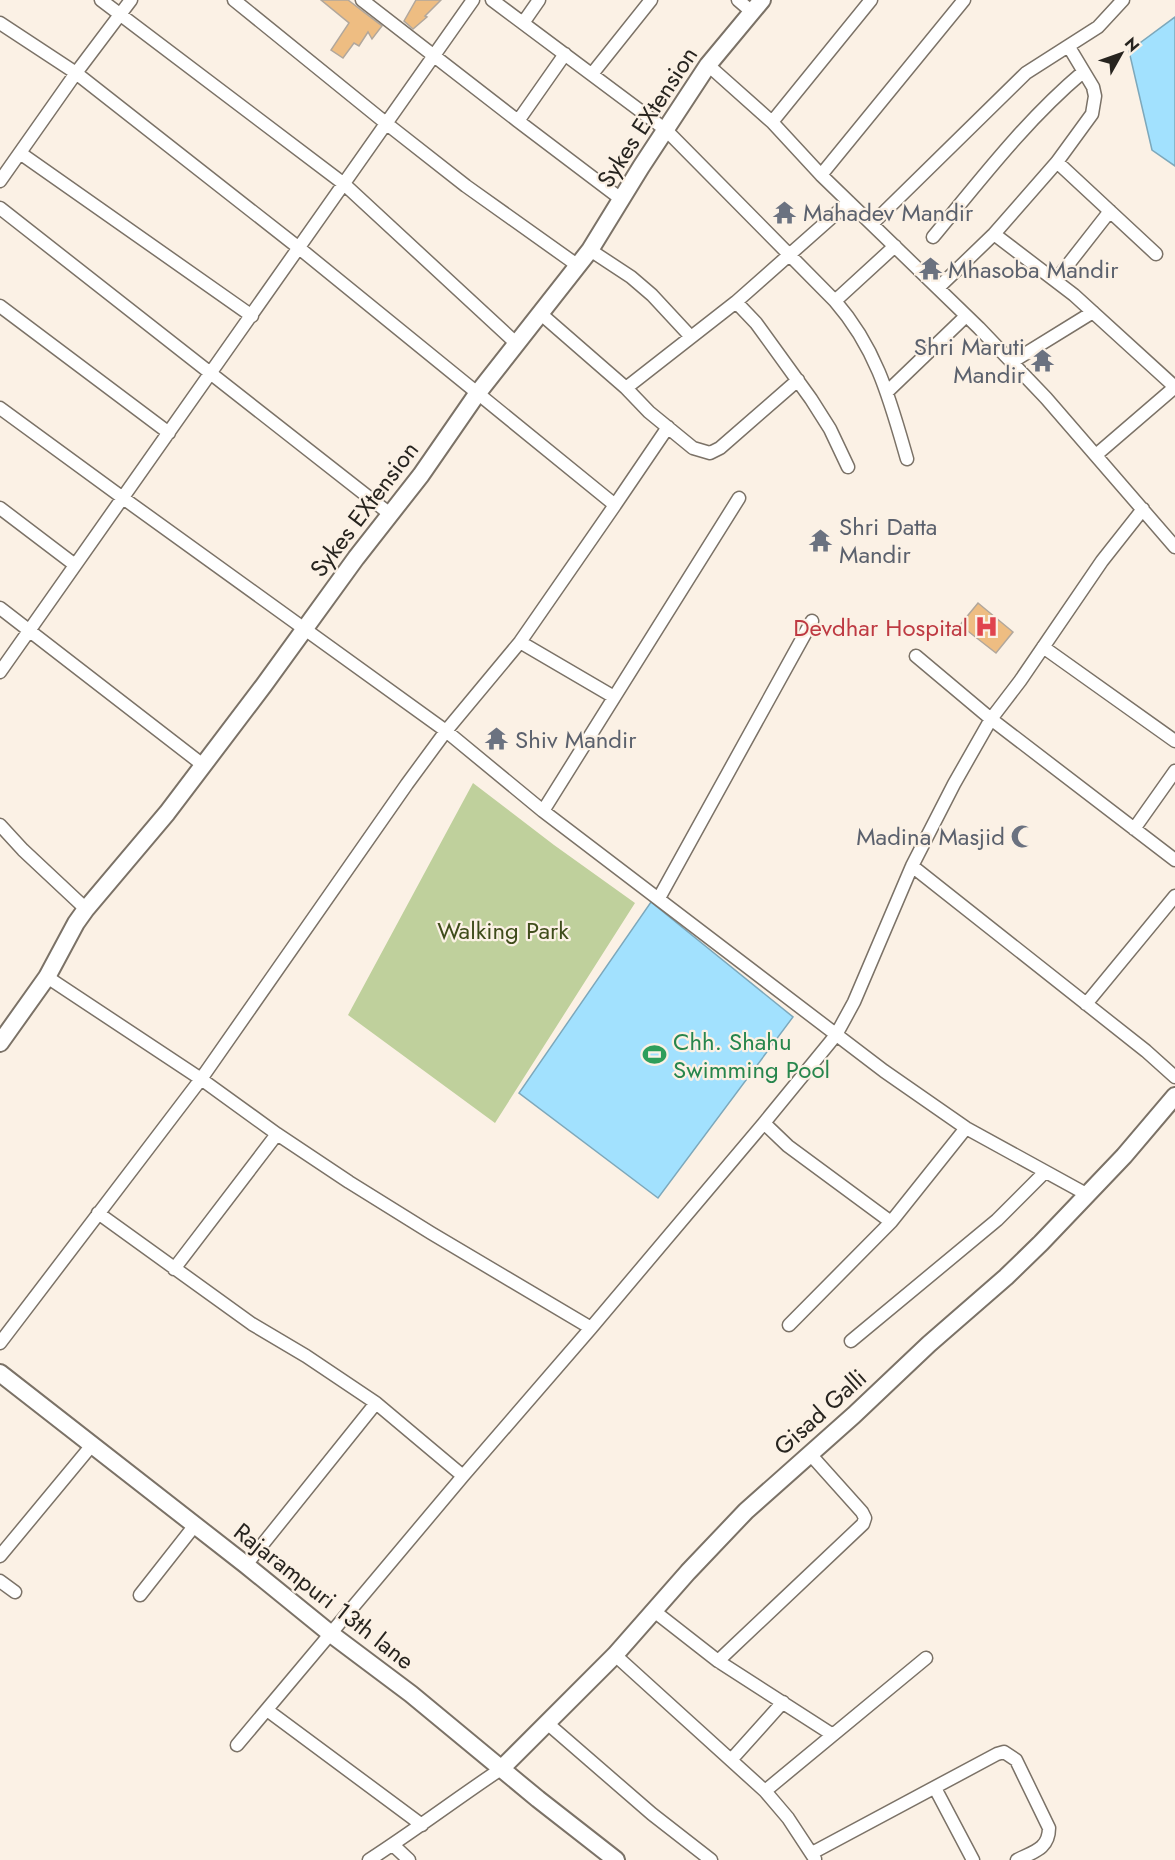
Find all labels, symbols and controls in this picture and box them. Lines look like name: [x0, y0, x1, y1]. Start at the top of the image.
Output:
north arrow: [1091, 24, 1151, 84]
text: N: [1119, 32, 1145, 57]
street label: Sykes EXtension: [588, 40, 706, 194]
place label: Mahadev Mandir: [803, 195, 974, 230]
temple icon: Mahadev Mandir: [772, 199, 798, 225]
place label: Mhasoba Mandir: [948, 252, 1119, 287]
temple icon: Mhasoba Mandir: [917, 256, 943, 282]
place label: Shri Maruti Mandir: [914, 329, 1026, 392]
temple icon: Shri Maruti Mandir: [1030, 347, 1056, 373]
street label: Sykes EXtension: [301, 434, 427, 584]
place label: Shri Datta Mandir: [839, 509, 937, 572]
temple icon: Shri Datta Mandir: [808, 527, 834, 553]
place label: Devdhar Hospital: [793, 610, 968, 645]
hospital icon: Devdhar Hospital: [973, 614, 999, 640]
place label: Shiv Mandir: [515, 722, 637, 757]
temple icon: Shiv Mandir: [484, 726, 510, 752]
place label: Madina Masjid: [856, 819, 1005, 854]
mosque icon: Madina Masjid: [1010, 823, 1036, 849]
park label: Walking Park: [437, 913, 569, 948]
place label: Chh. Shahu Swimming Pool: [673, 1024, 830, 1087]
sports icon: Chh. Shahu Swimming Pool: [642, 1042, 668, 1068]
street label: Gisad Galli: [766, 1361, 874, 1463]
street label: Rajarampuri 13th lane: [226, 1514, 422, 1678]

